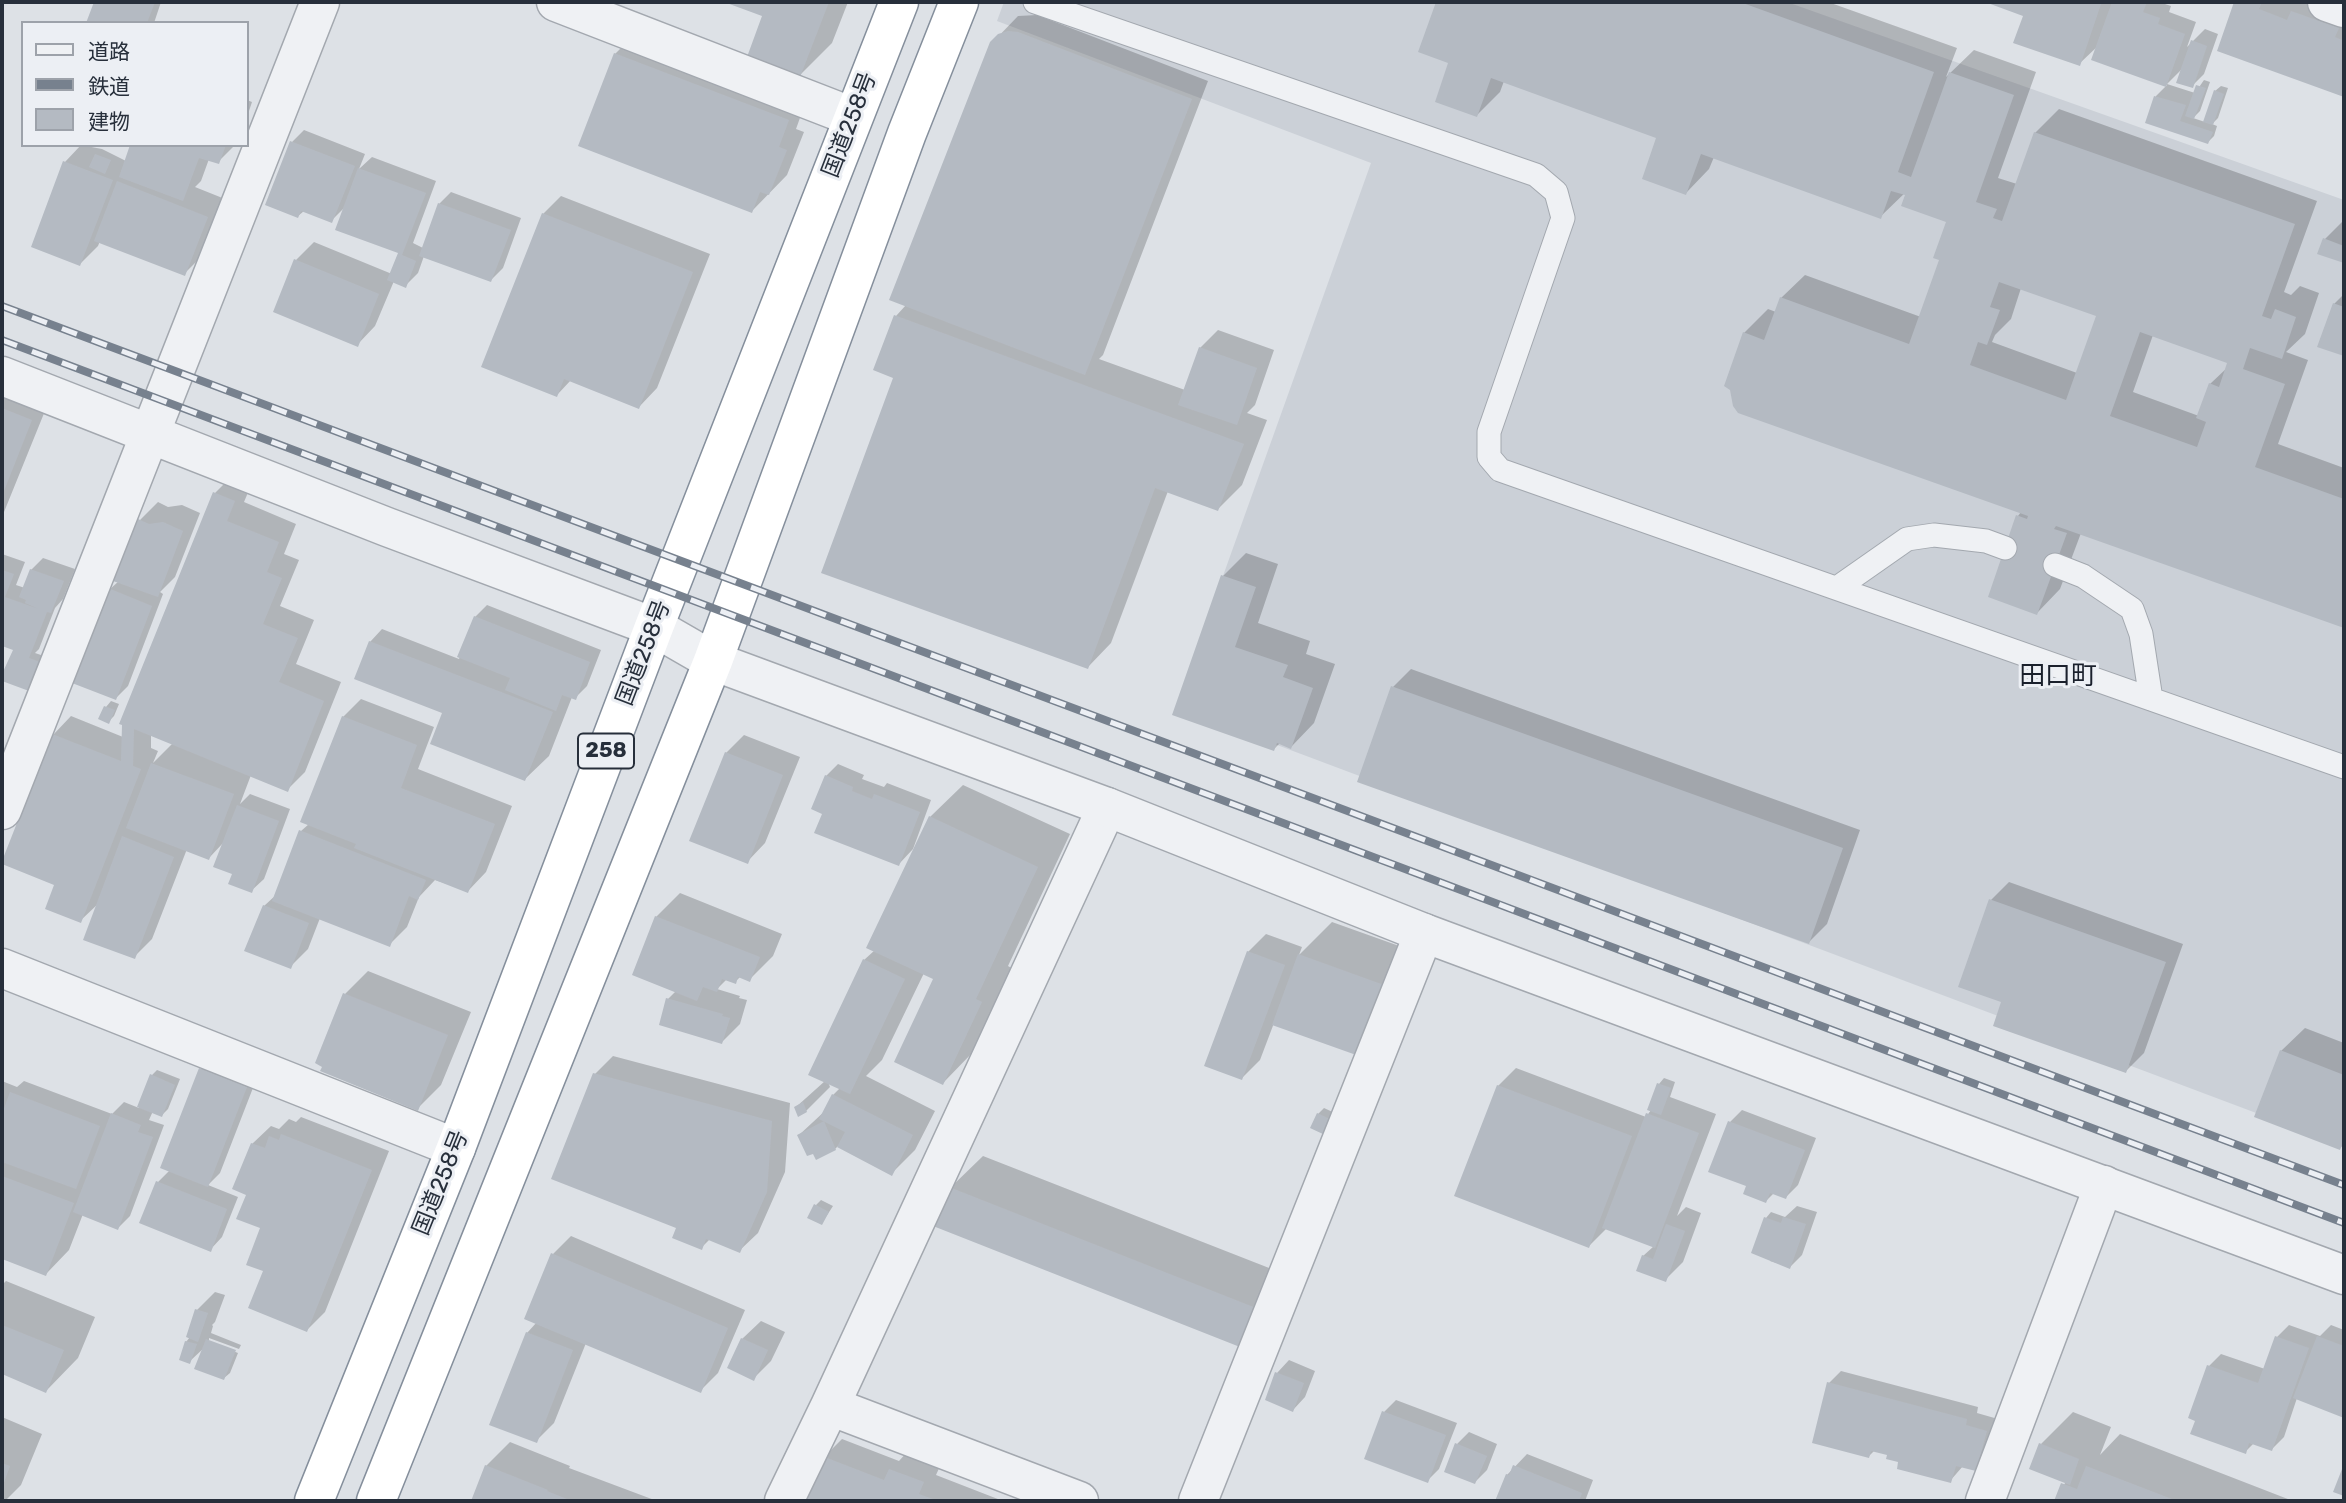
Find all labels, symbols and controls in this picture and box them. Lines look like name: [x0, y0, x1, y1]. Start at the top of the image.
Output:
legend: [21, 21, 248, 147]
text: 道路: [88, 39, 130, 64]
street label: 国道258号: [817, 68, 883, 182]
text: 鉄道: [88, 74, 130, 99]
text: 建物: [88, 109, 130, 134]
street label: 国道258号: [611, 596, 677, 710]
district label: 田口町: [2019, 660, 2097, 692]
road number: 258: [578, 734, 634, 768]
street label: 国道258号: [407, 1126, 475, 1240]

